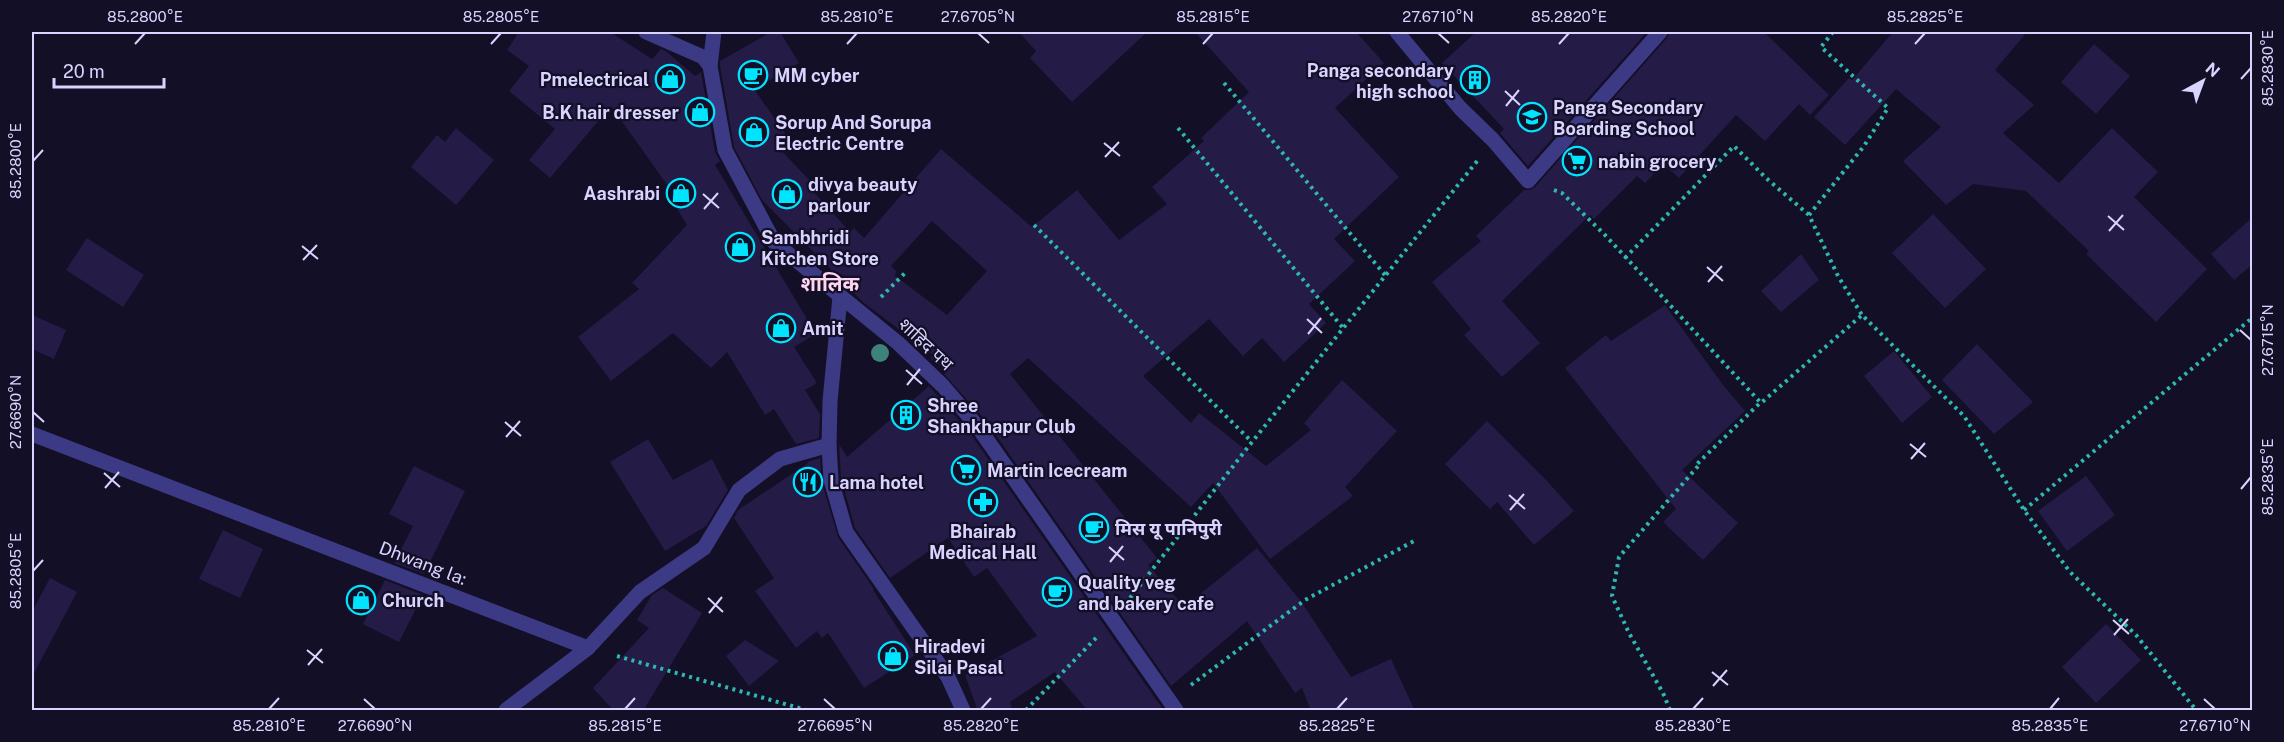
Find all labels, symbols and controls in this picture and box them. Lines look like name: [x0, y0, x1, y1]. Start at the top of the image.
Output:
text: 85.2800°E: [107, 8, 183, 25]
text: 85.2805°E: [463, 8, 539, 25]
text: 85.2810°E: [820, 8, 894, 25]
text: 27.6705°N: [941, 8, 1015, 25]
text: 85.2815°E: [1176, 8, 1250, 25]
text: 27.6710°N: [1402, 8, 1474, 25]
text: 85.2820°E: [1531, 8, 1607, 25]
text: 85.2825°E: [1887, 8, 1963, 25]
text: 85.2830°E: [2259, 30, 2276, 106]
scale bar: [54, 51, 164, 89]
north arrow: [2173, 51, 2233, 111]
cafe icon: MM cyber: [737, 59, 769, 91]
text: N: [2202, 59, 2223, 81]
place label: Panga secondary high school: [1307, 60, 1454, 102]
text: 20 m: [63, 61, 105, 82]
shop icon: Pmelectrical: [654, 63, 686, 95]
building icon: Panga secondary high school: [1459, 64, 1491, 96]
place label: MM cyber: [774, 65, 860, 86]
place label: Pmelectrical: [540, 69, 649, 90]
shop icon: B.K hair dresser: [684, 96, 716, 128]
place label: Panga Secondary Boarding School: [1553, 97, 1703, 139]
school or university icon: Panga Secondary Boarding School: [1516, 101, 1548, 133]
place label: B.K hair dresser: [542, 102, 680, 123]
place label: Sorup And Sorupa Electric Centre: [775, 112, 932, 154]
shop icon: Sorup And Sorupa Electric Centre: [738, 116, 770, 148]
text: 85.2800°E: [7, 123, 24, 199]
supermarket icon: nabin grocery: [1561, 145, 1593, 177]
place label: nabin grocery: [1598, 151, 1716, 172]
place label: divya beauty parlour: [808, 174, 917, 216]
shop icon: Aashrabi: [665, 177, 697, 209]
shop icon: divya beauty parlour: [771, 178, 803, 210]
place label: Aashrabi: [583, 183, 660, 204]
place label: Sambhridi Kitchen Store: [761, 227, 879, 269]
shop icon: Sambhridi Kitchen Store: [724, 231, 756, 263]
district label: शालिक: [801, 272, 860, 296]
text: 27.6715°N: [2259, 304, 2276, 376]
shop icon: Amit: [765, 312, 797, 344]
street label: शाहिद पथ: [894, 314, 958, 375]
place label: Amit: [802, 318, 844, 339]
text: 27.6690°N: [7, 375, 24, 449]
place label: Shree Shankhapur Club: [927, 395, 1076, 437]
building icon: Shree Shankhapur Club: [890, 399, 922, 431]
text: 85.2835°E: [2259, 439, 2276, 515]
supermarket icon: Martin Icecream: [950, 454, 982, 486]
place label: Martin Icecream: [987, 460, 1127, 481]
restaurant icon: Lama hotel: [792, 466, 824, 498]
place label: Lama hotel: [829, 472, 924, 493]
pharmacy icon: Bhairab Medical Hall: [967, 486, 999, 518]
cafe icon: मिस यू पानिपुरी: [1078, 512, 1110, 544]
place label: मिस यू पानिपुरी: [1115, 518, 1223, 541]
place label: Bhairab Medical Hall: [929, 521, 1037, 563]
text: 85.2805°E: [7, 533, 24, 609]
street label: Dhwang la:: [376, 537, 470, 589]
place label: Quality veg and bakery cafe: [1078, 572, 1214, 614]
cafe icon: Quality veg and bakery cafe: [1041, 576, 1073, 608]
shop icon: Church: [345, 584, 377, 616]
place label: Church: [382, 590, 444, 611]
place label: Hiradevi Silai Pasal: [914, 636, 1004, 678]
shop icon: Hiradevi Silai Pasal: [877, 640, 909, 672]
text: 85.2810°E: [232, 717, 306, 734]
text: 27.6690°N: [338, 717, 412, 734]
text: 85.2815°E: [588, 717, 662, 734]
text: 27.6695°N: [797, 717, 873, 734]
text: 85.2820°E: [943, 717, 1019, 734]
text: 85.2825°E: [1299, 717, 1375, 734]
text: 85.2830°E: [1655, 717, 1731, 734]
text: 85.2835°E: [2012, 717, 2088, 734]
text: 27.6710°N: [2179, 717, 2251, 734]

